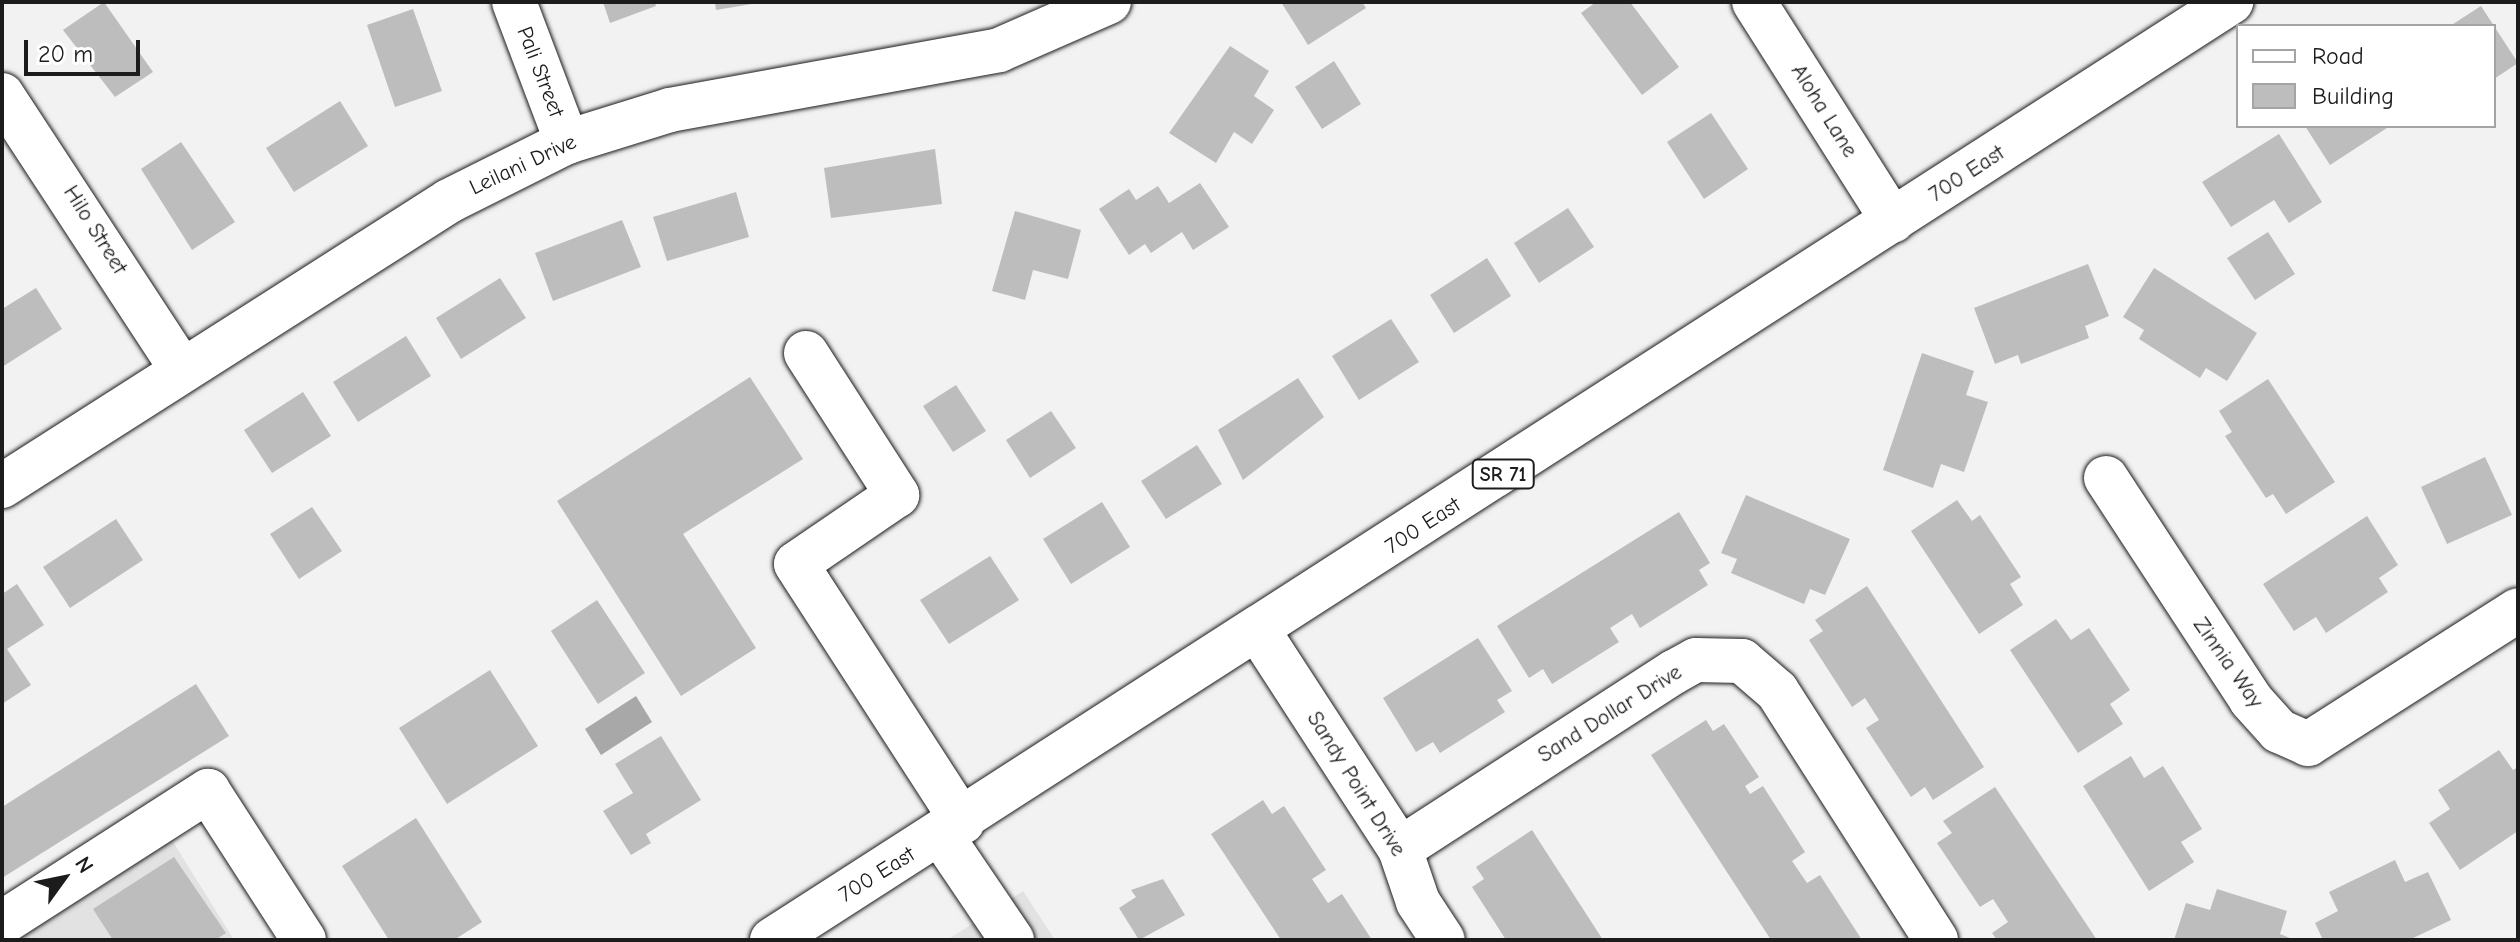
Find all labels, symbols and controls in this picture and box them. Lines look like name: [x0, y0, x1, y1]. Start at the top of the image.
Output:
street label: Pali Street: [511, 23, 569, 121]
scale bar: [28, 24, 144, 74]
legend: [2236, 24, 2496, 128]
text: 20 m: [38, 40, 93, 68]
text: Road: [2312, 42, 2364, 70]
street label: Aloha Lane: [1785, 60, 1863, 162]
text: Building: [2312, 82, 2394, 110]
street label: Leilani Drive: [465, 129, 581, 201]
street label: 700 East: [1924, 140, 2010, 208]
street label: Hilo Street: [57, 181, 133, 279]
road number: SR 71: [1471, 458, 1535, 490]
street label: 700 East: [1380, 492, 1466, 560]
street label: Zinnia Way: [2187, 613, 2269, 713]
street label: Sand Dollar Drive: [1533, 659, 1687, 769]
street label: Sandy Point Drive: [1301, 707, 1411, 861]
north arrow: [24, 838, 104, 918]
street label: 700 East: [834, 841, 920, 909]
text: N: [69, 852, 99, 878]

